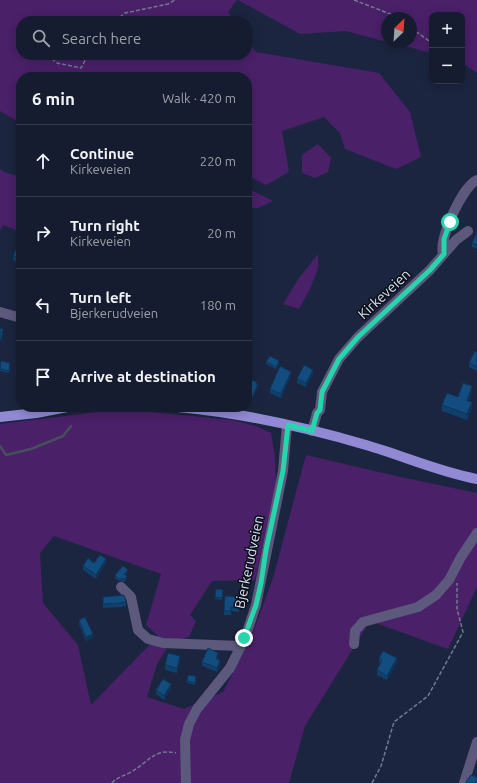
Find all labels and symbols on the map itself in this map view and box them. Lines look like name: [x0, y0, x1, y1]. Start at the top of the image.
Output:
north arrow: [381, 12, 417, 48]
route start: [441, 213, 459, 231]
street label: Kirkeveien: [355, 266, 413, 322]
street label: Bjerkerudveien: [231, 514, 267, 610]
route end: [235, 629, 253, 647]

